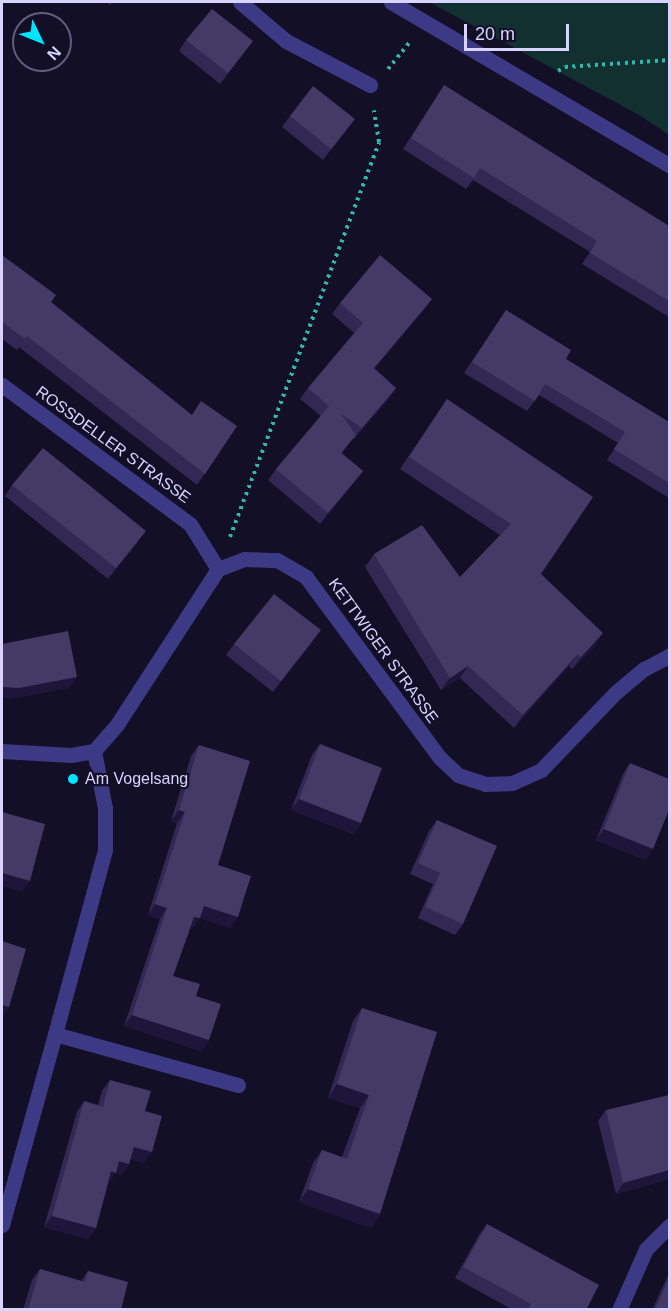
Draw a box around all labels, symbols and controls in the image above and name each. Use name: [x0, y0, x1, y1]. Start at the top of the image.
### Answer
north arrow: [12, 12, 72, 72]
scale bar: [467, 12, 572, 50]
text: 20 m: [475, 24, 515, 44]
text: N: [44, 43, 64, 63]
street label: ROSSDELLER STRASSE: [32, 382, 194, 508]
street label: KETTWIGER STRASSE: [324, 575, 442, 727]
place label: Am Vogelsang: [85, 769, 188, 789]
marker: Am Vogelsang: [66, 772, 80, 786]

